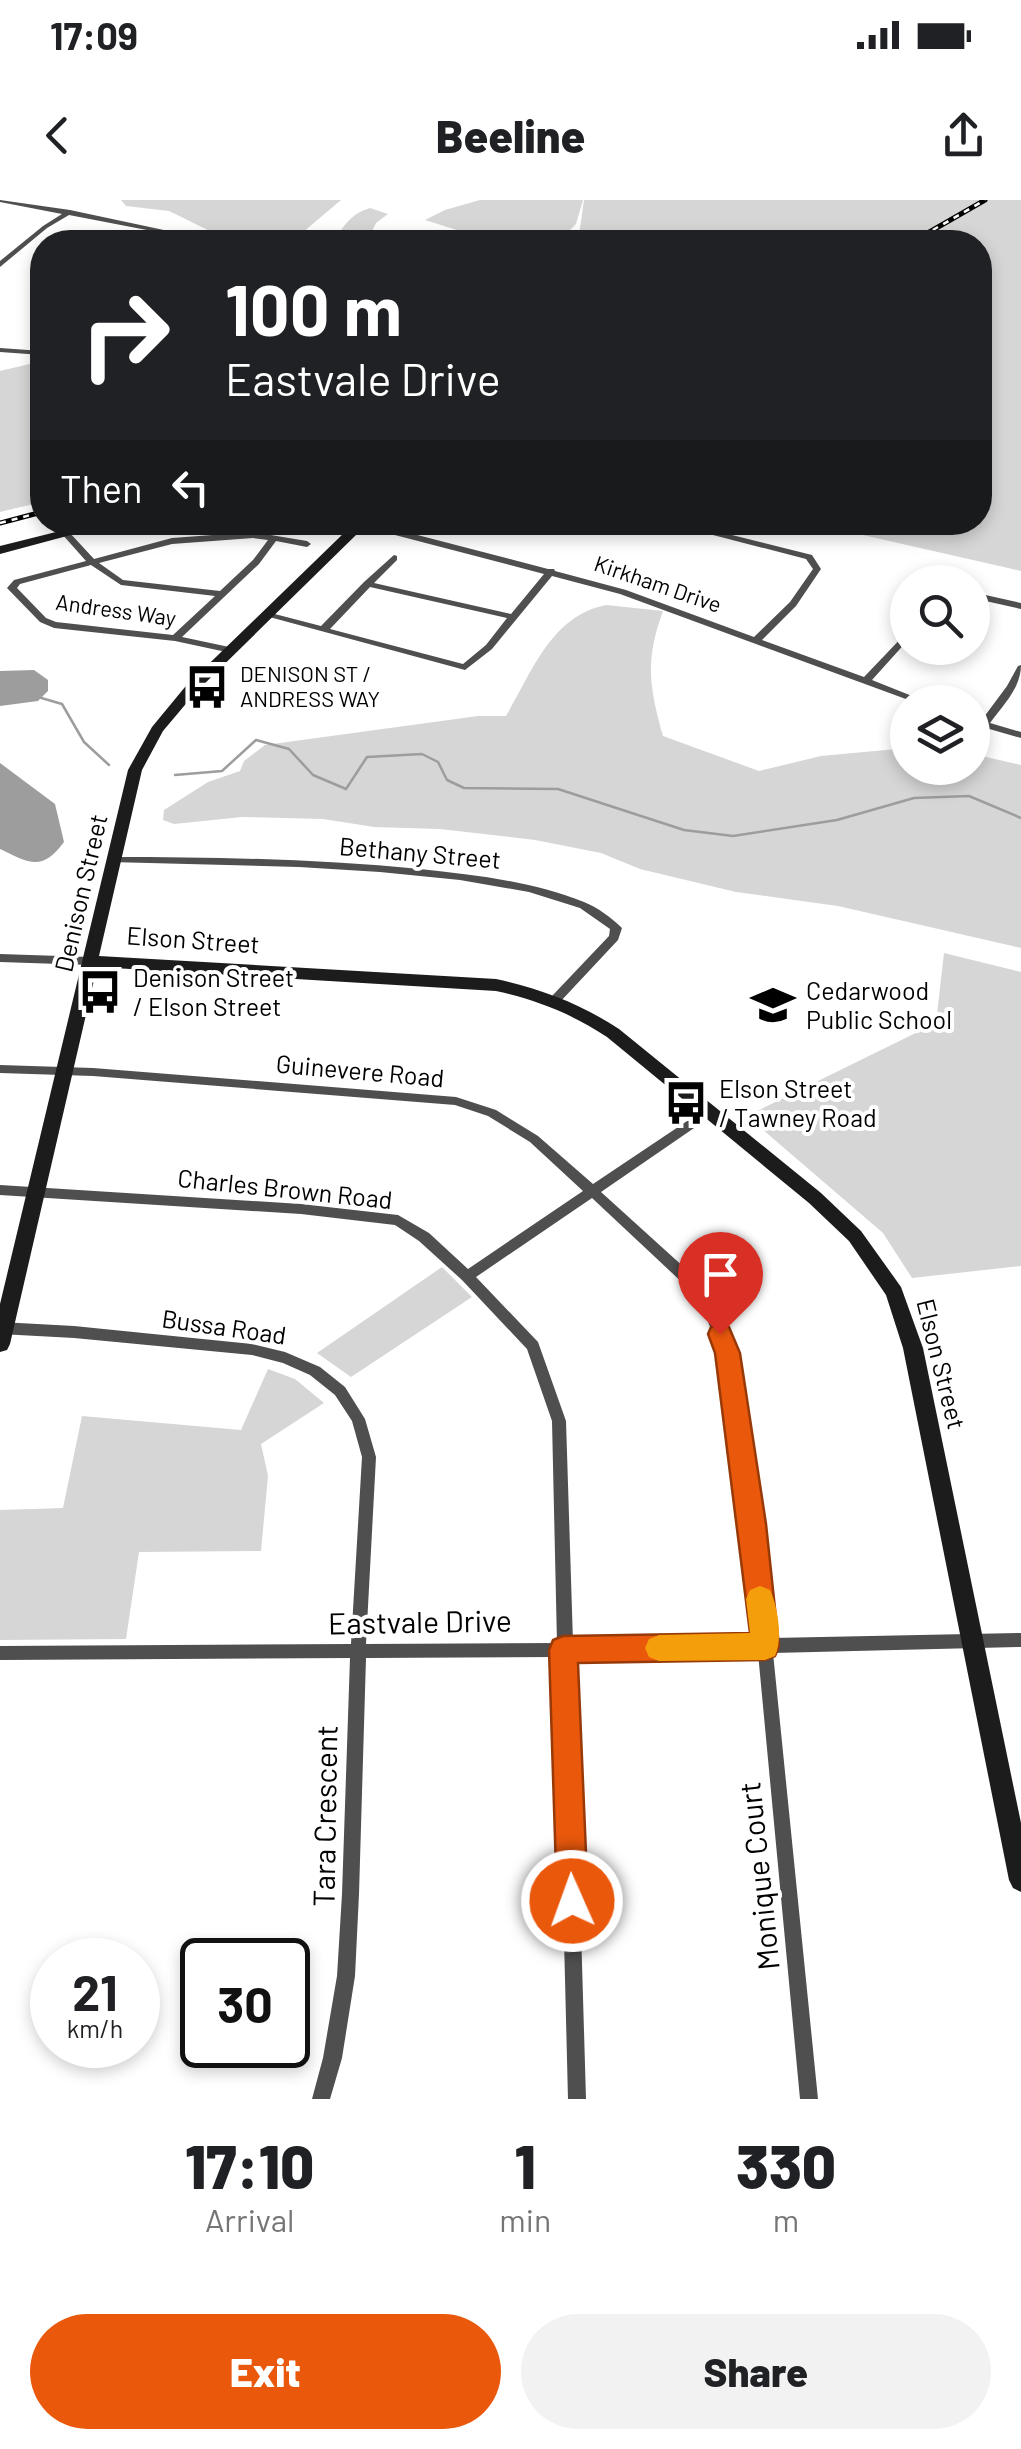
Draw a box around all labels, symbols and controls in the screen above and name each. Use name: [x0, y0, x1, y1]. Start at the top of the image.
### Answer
text: 17:09: [50, 12, 138, 58]
icon: back: [30, 108, 85, 163]
text: Beeline: [436, 108, 585, 162]
icon: share: [936, 108, 991, 163]
text: 100 m: [225, 266, 402, 350]
icon: right: [60, 270, 190, 400]
text: Eastvale Drive: [225, 351, 501, 405]
icon: left: [163, 460, 218, 515]
text: Then: [60, 465, 143, 511]
street label: Kirkham Drive: [591, 549, 725, 617]
map controls: [890, 565, 990, 785]
button: search: [890, 565, 990, 665]
street label: Andress Way: [54, 588, 178, 630]
place label: DENISON ST / ANDRESS WAY: [240, 660, 380, 711]
bus stop icon: DENISON ST / ANDRESS WAY: [183, 663, 231, 711]
button: layers: [890, 685, 990, 785]
street label: Denison Street: [47, 811, 113, 975]
street label: Bethany Street: [338, 830, 502, 874]
street label: Elson Street: [126, 919, 261, 959]
place label: Denison Street / Elson Street: [133, 962, 294, 1021]
bus stop icon: Denison Street / Elson Street: [76, 968, 124, 1016]
place label: Cedarwood Public School: [806, 975, 952, 1034]
school or university icon: Cedarwood Public School: [749, 981, 797, 1029]
street label: Guinevere Road: [275, 1048, 445, 1092]
place label: Elson Street / Tawney Road: [719, 1073, 877, 1132]
bus stop icon: Elson Street / Tawney Road: [662, 1079, 710, 1127]
street label: Charles Brown Road: [176, 1162, 394, 1214]
pin: [678, 1232, 763, 1335]
icon: arrive: [693, 1247, 748, 1302]
street label: Elson Street: [911, 1295, 973, 1432]
street label: Bussa Road: [160, 1302, 288, 1350]
street label: Eastvale Drive: [328, 1601, 512, 1641]
street label: Tara Crescent: [304, 1725, 344, 1907]
street label: Monique Court: [730, 1780, 786, 1972]
position arrow: [520, 1849, 624, 1953]
speed limit sign: 30: [180, 1938, 310, 2068]
text: 21: [72, 1961, 118, 2021]
text: km/h: [67, 2013, 123, 2043]
text: 17:10: [185, 2129, 314, 2201]
text: 1: [515, 2129, 536, 2201]
text: 330: [736, 2129, 836, 2201]
text: Arrival: [205, 2200, 294, 2238]
text: min: [499, 2200, 551, 2238]
text: m: [773, 2200, 799, 2238]
button: Exit: [30, 2314, 501, 2429]
button: Share: [521, 2314, 991, 2429]

